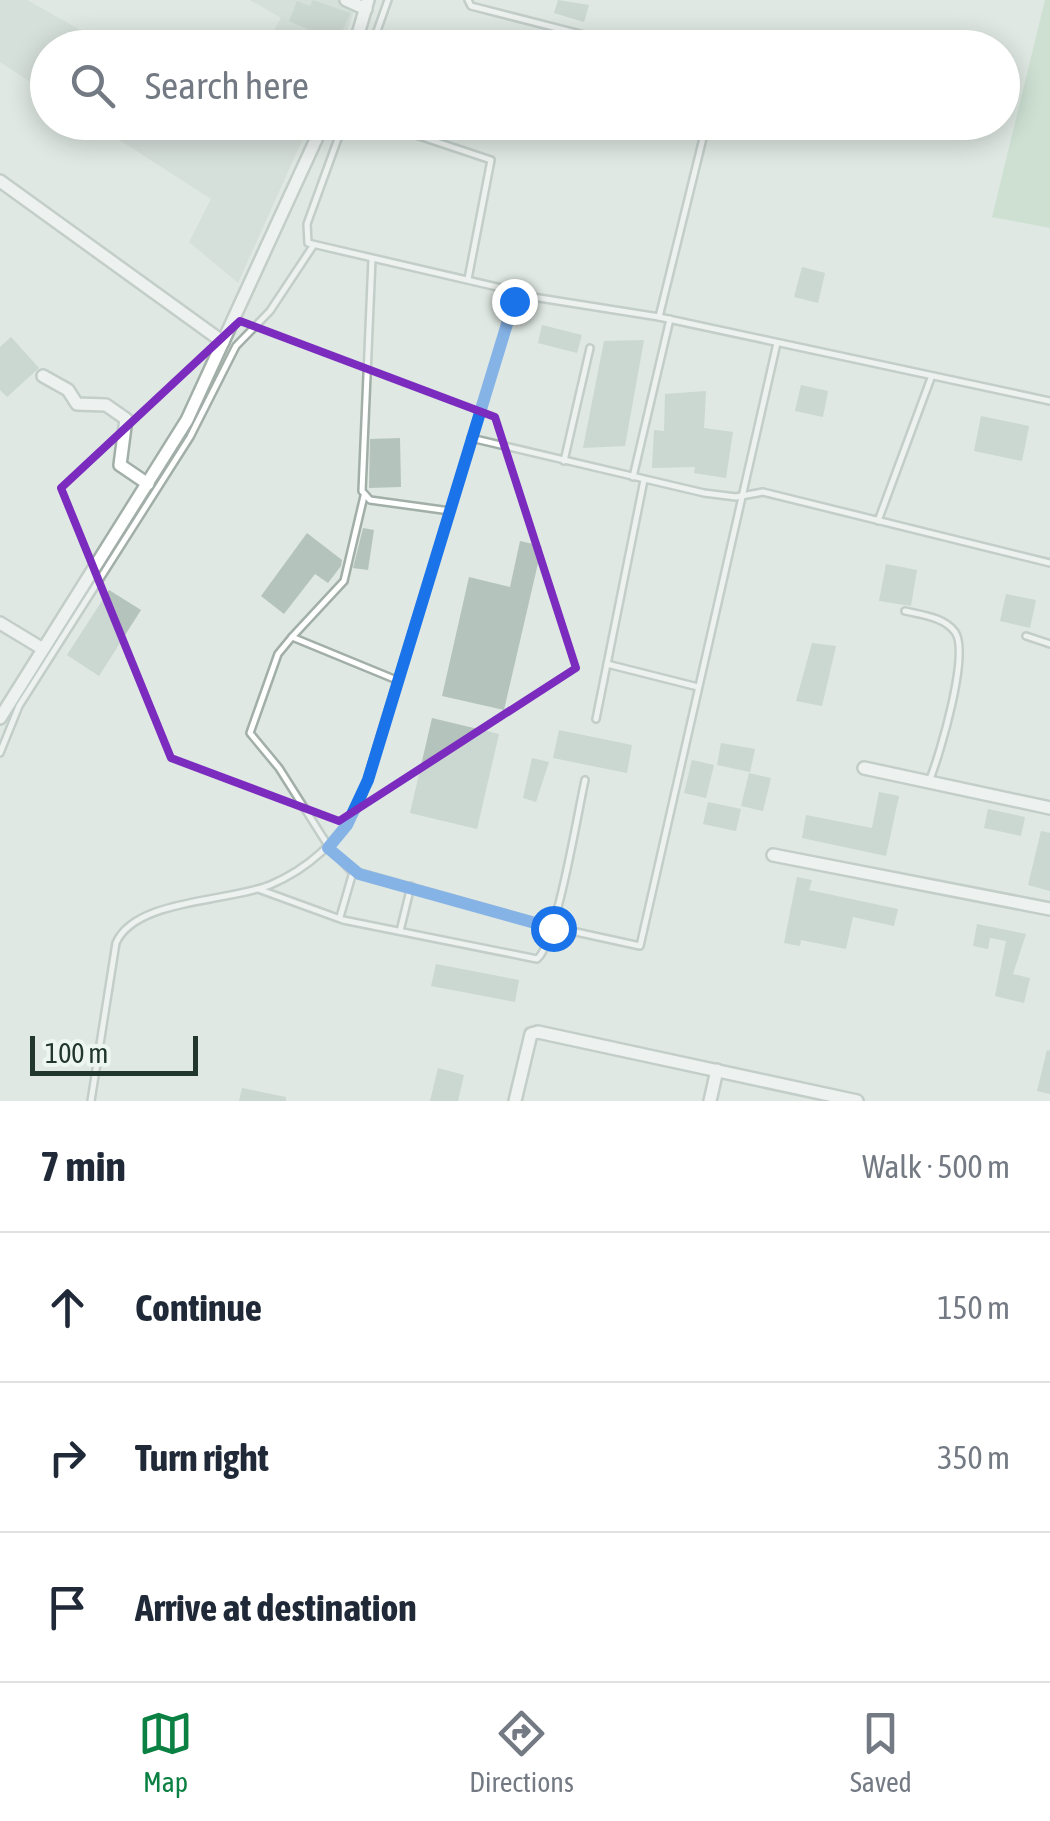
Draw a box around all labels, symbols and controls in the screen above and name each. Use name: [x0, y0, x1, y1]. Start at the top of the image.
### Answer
search box: [30, 30, 1020, 140]
icon: search: [65, 58, 120, 113]
text: Search here: [145, 64, 309, 107]
route end: [492, 279, 538, 325]
route start: [531, 906, 577, 952]
scale bar: [30, 1031, 198, 1076]
text: 100 m: [45, 1037, 108, 1069]
text: 7 min: [40, 1142, 126, 1190]
text: Walk · 500 m: [862, 1148, 1010, 1185]
icon: ahead: [40, 1280, 95, 1335]
text: Continue: [135, 1286, 262, 1329]
text: 150 m: [937, 1289, 1010, 1326]
icon: right: [40, 1430, 95, 1485]
text: Turn right: [135, 1436, 269, 1479]
text: 350 m: [937, 1439, 1010, 1476]
icon: arrive: [40, 1580, 95, 1635]
text: Arrive at destination: [135, 1586, 417, 1629]
tab: Map: [138, 1706, 193, 1798]
tab: Directions: [469, 1706, 574, 1798]
tab: Saved: [850, 1706, 912, 1798]

